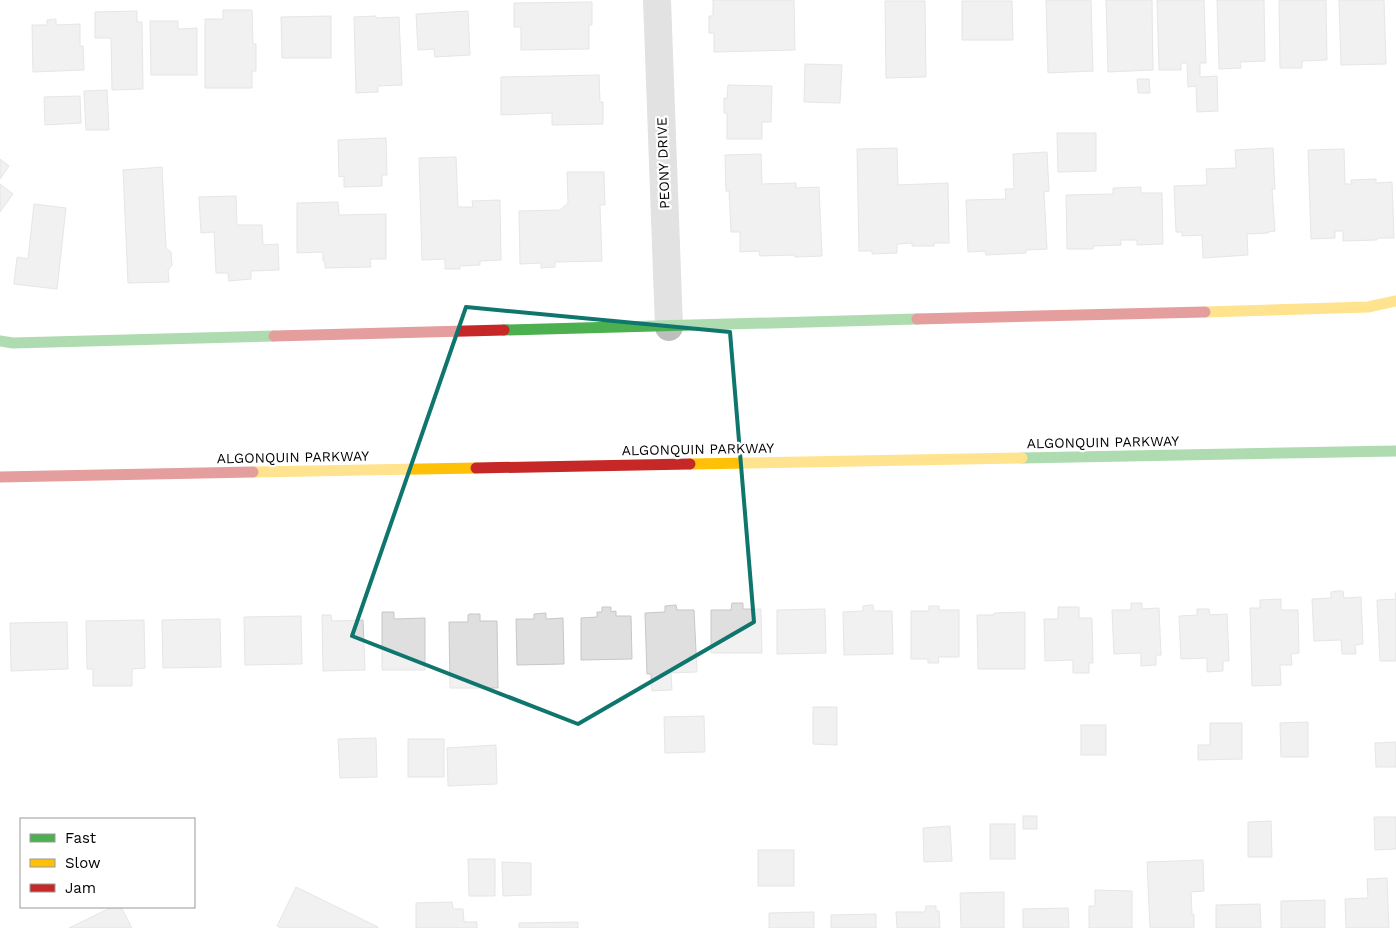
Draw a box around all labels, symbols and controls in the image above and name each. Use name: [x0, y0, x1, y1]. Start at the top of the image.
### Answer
street label: PEONY DRIVE: [653, 117, 673, 209]
street label: ALGONQUIN PARKWAY: [1027, 433, 1179, 451]
street label: ALGONQUIN PARKWAY: [622, 440, 774, 458]
street label: ALGONQUIN PARKWAY: [217, 448, 369, 466]
legend: [20, 818, 195, 908]
text: Fast: [65, 829, 97, 847]
text: Slow: [65, 854, 101, 872]
text: Jam: [65, 879, 96, 897]

